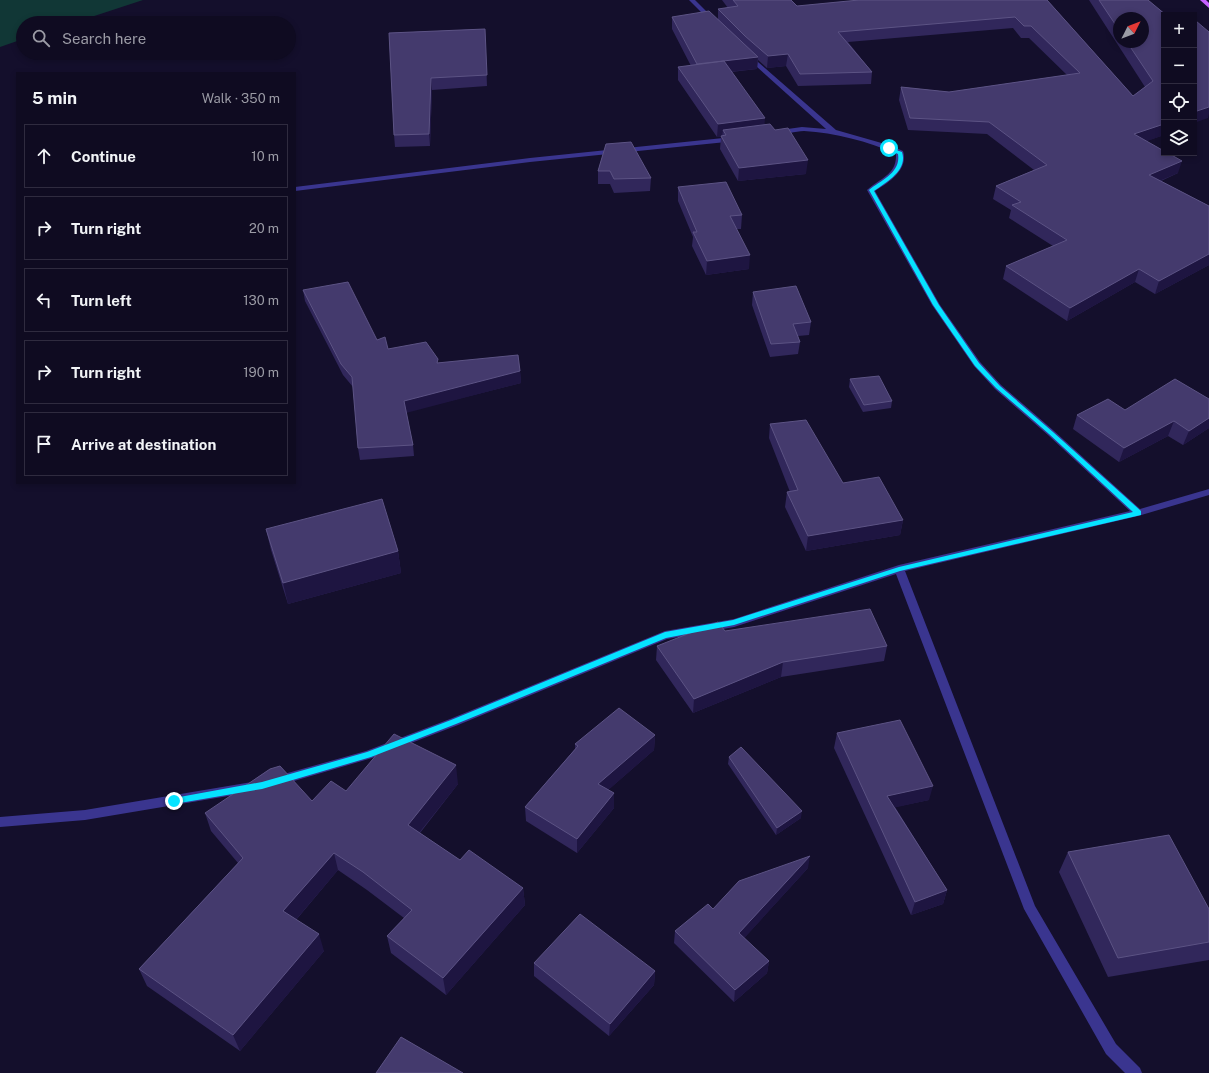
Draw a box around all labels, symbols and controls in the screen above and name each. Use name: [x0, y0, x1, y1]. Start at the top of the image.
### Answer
north arrow: [1113, 12, 1149, 48]
map controls: [1161, 12, 1197, 156]
button: +: [1161, 12, 1197, 48]
search box: [16, 16, 296, 60]
icon: search: [30, 27, 52, 49]
text: Search here: [62, 30, 146, 47]
button: −: [1161, 48, 1197, 84]
button: locate: [1161, 84, 1197, 120]
text: 5 min: [32, 88, 77, 108]
text: Walk · 350 m: [202, 91, 280, 106]
button: layers: [1161, 120, 1197, 156]
route start: [880, 139, 898, 157]
icon: ahead: [33, 145, 55, 167]
text: Continue: [71, 148, 136, 165]
text: 10 m: [251, 149, 279, 164]
icon: right: [33, 217, 55, 239]
text: Turn right: [71, 220, 141, 237]
text: 20 m: [249, 221, 279, 236]
icon: left: [33, 289, 55, 311]
text: Turn left: [71, 292, 132, 309]
text: 130 m: [243, 293, 279, 308]
icon: right: [33, 361, 55, 383]
text: Turn right: [71, 364, 141, 381]
text: 190 m: [243, 365, 279, 380]
icon: arrive: [33, 433, 55, 455]
text: Arrive at destination: [71, 436, 216, 453]
route end: [165, 792, 183, 810]

